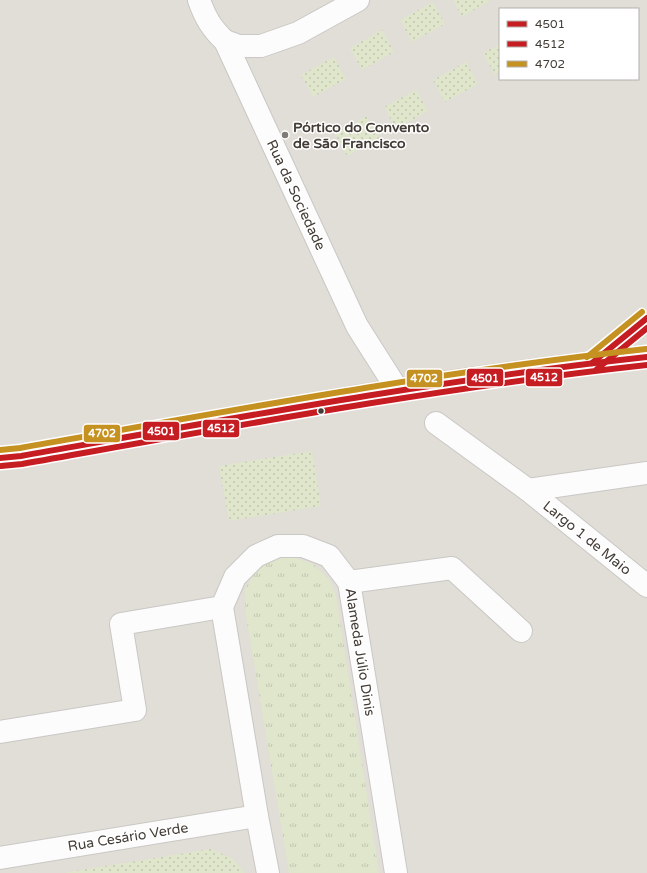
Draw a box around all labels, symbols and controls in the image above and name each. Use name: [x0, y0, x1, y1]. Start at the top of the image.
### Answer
legend: [499, 8, 639, 80]
text: 4501: [535, 17, 565, 31]
text: 4512: [535, 37, 565, 51]
text: 4702: [535, 57, 565, 71]
place label: Pórtico do Convento de São Francisco: [293, 119, 430, 152]
marker: Pórtico do Convento de São Francisco: [280, 130, 290, 140]
street label: Rua da Sociedade: [263, 137, 329, 253]
line badge: 4501: [466, 368, 504, 387]
line badge: 4512: [525, 368, 563, 387]
line badge: 4702: [406, 369, 443, 388]
text: 4512: [530, 371, 558, 384]
text: 4702: [410, 372, 438, 385]
text: 4501: [471, 372, 499, 385]
unlabelled marker: [316, 406, 326, 416]
line badge: 4512: [202, 419, 240, 438]
line badge: 4501: [142, 421, 180, 441]
text: 4512: [207, 422, 235, 435]
line badge: 4702: [83, 424, 121, 443]
text: 4501: [147, 425, 175, 438]
text: 4702: [88, 427, 116, 440]
street label: Largo 1 de Maio: [540, 497, 634, 579]
street label: Alameda Júlio Dinis: [341, 587, 379, 718]
street label: Rua Cesário Verde: [67, 819, 190, 855]

